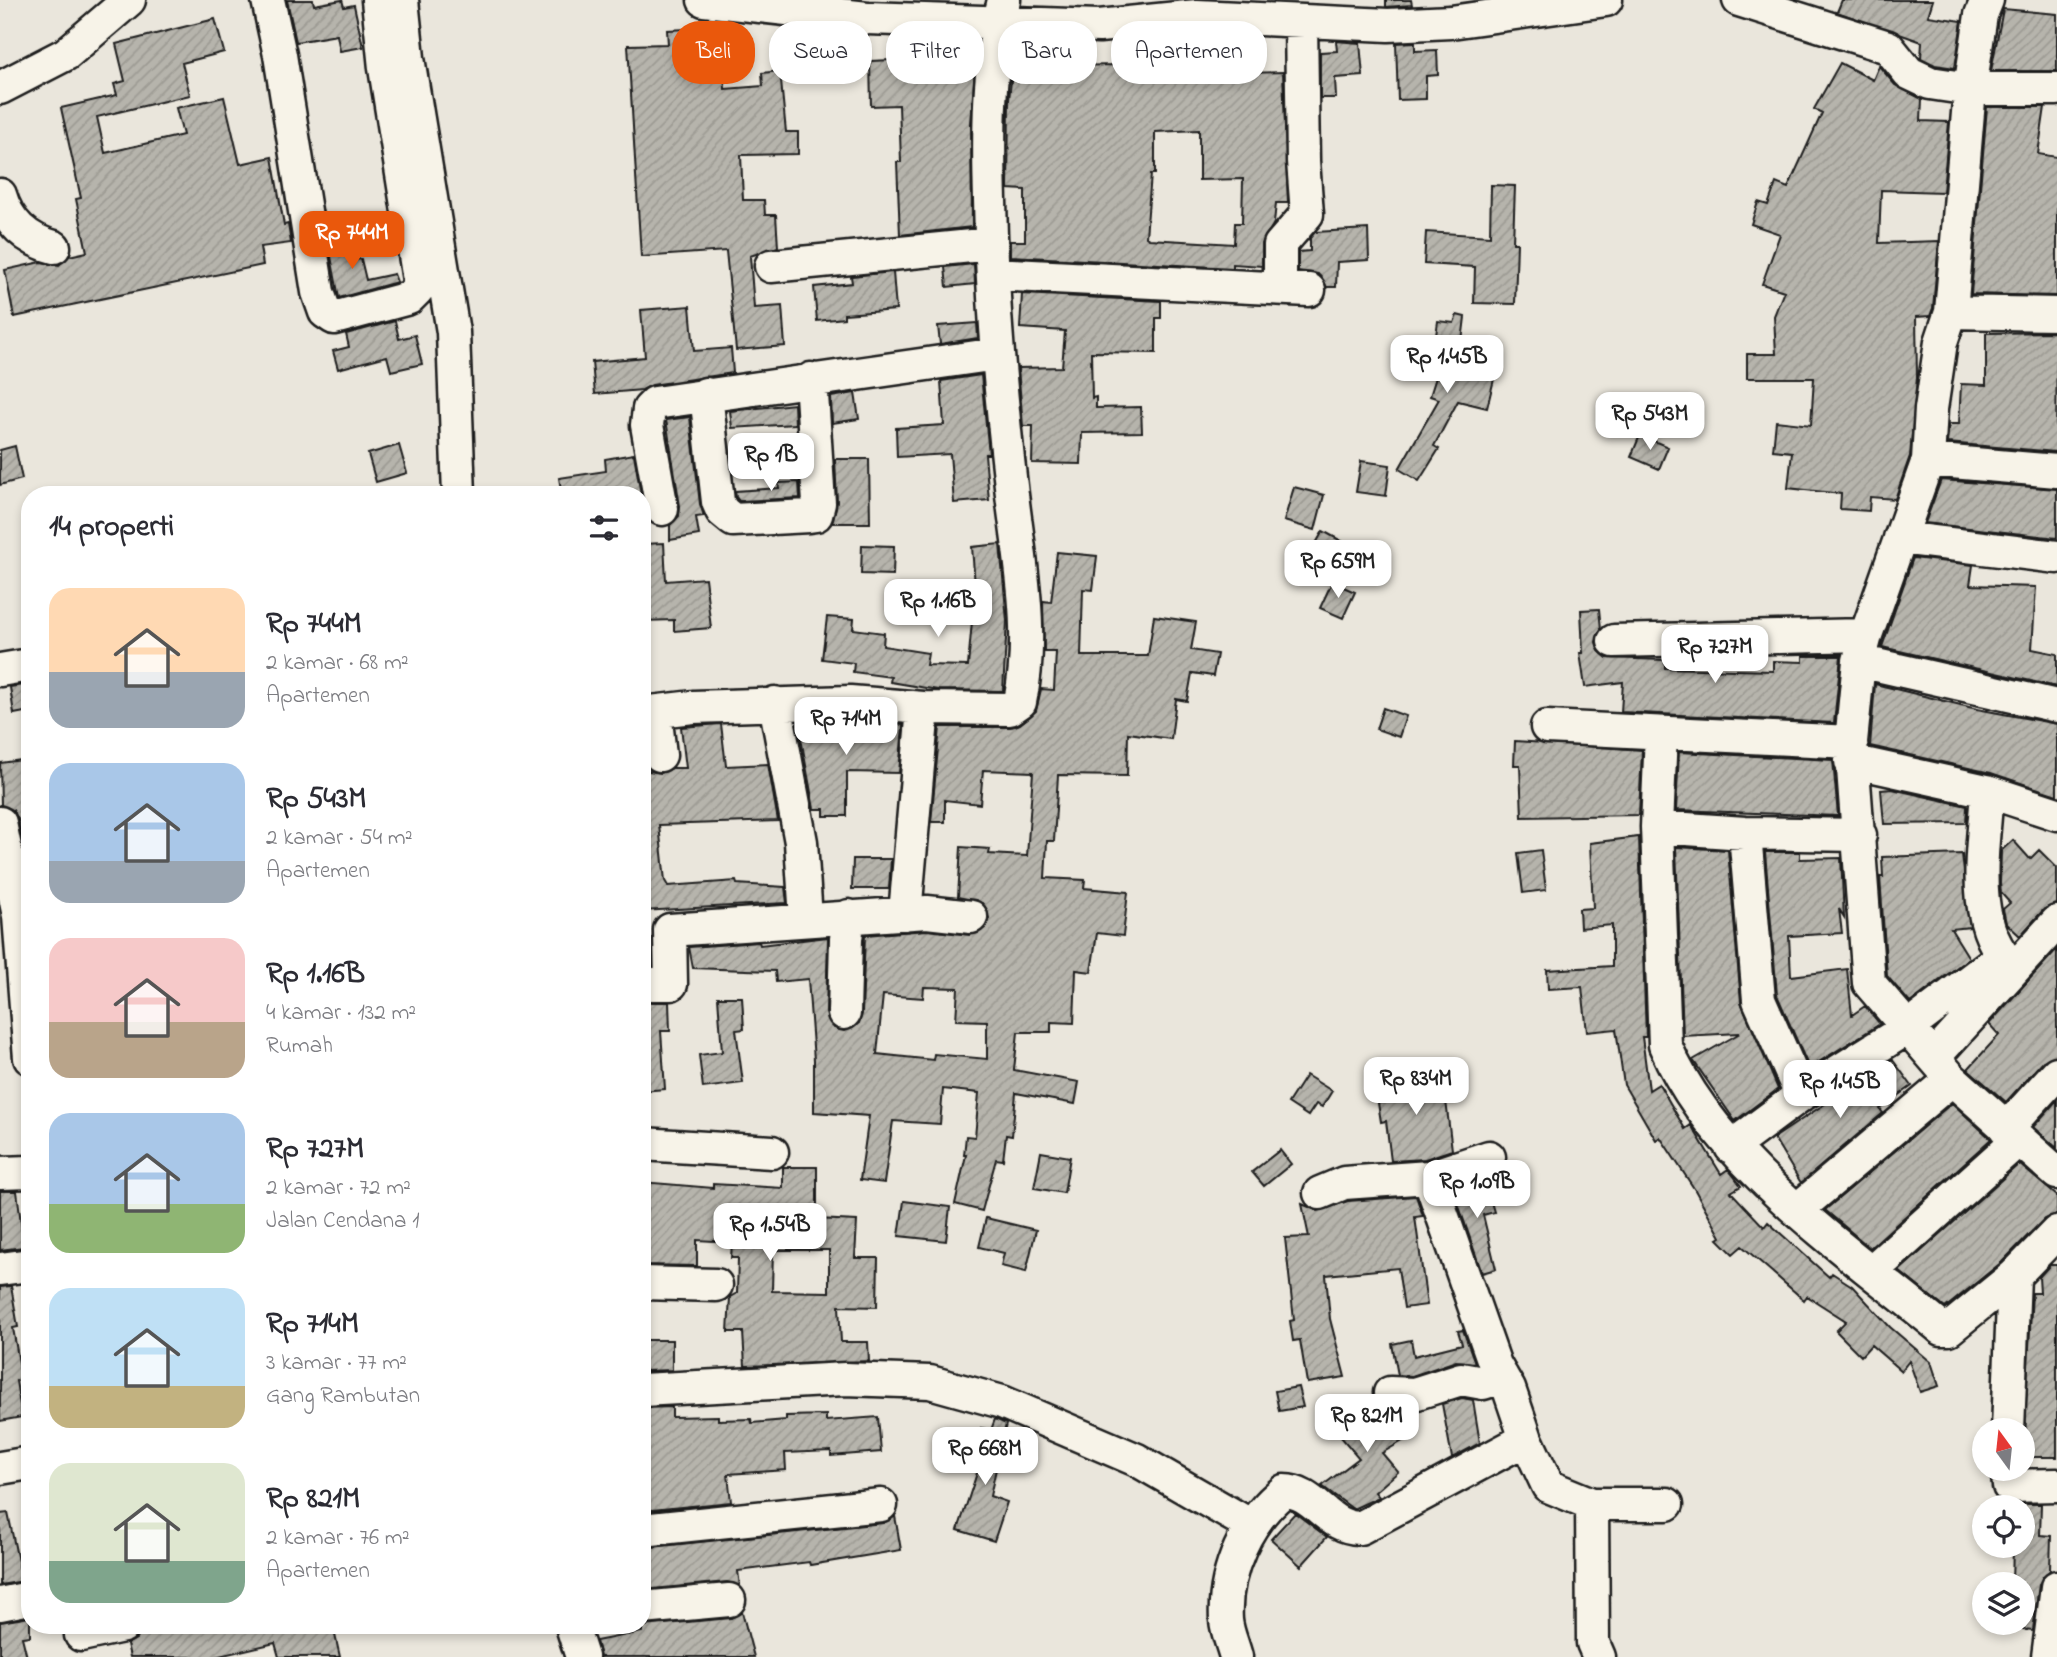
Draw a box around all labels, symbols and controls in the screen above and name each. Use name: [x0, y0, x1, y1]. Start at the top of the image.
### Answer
chip: Beli: [672, 21, 755, 84]
chip: Sewa: [769, 21, 872, 84]
chip: Filter: [886, 21, 984, 84]
chip: Baru: [998, 21, 1097, 84]
chip: Apartemen: [1111, 21, 1267, 84]
pin: Rp 744M: [287, 212, 417, 271]
text: Rp 744M: [315, 217, 389, 250]
pin: Rp 1.45B: [1375, 336, 1519, 395]
text: Rp 1.45B: [1406, 341, 1488, 374]
pin: Rp 543M: [1585, 392, 1715, 452]
text: Rp 543M: [1611, 398, 1689, 431]
pin: Rp 1B: [722, 434, 820, 493]
text: Rp 1B: [744, 439, 798, 472]
text: 14 properti: [49, 506, 174, 550]
icon: filters: [585, 509, 623, 547]
pin: Rp 659M: [1273, 540, 1403, 600]
text: Rp 659M: [1300, 546, 1376, 579]
pin: Rp 1.16B: [866, 580, 1010, 639]
text: Rp 1.16B: [900, 585, 976, 618]
text: Rp 744M: [266, 603, 362, 647]
icon: home: [105, 616, 189, 700]
pin: Rp 727M: [1650, 626, 1780, 685]
text: Rp 727M: [1677, 631, 1753, 664]
text: 2 kamar · 68 m²: [266, 647, 409, 680]
text: Apartemen: [266, 680, 370, 713]
pin: Rp 714M: [781, 698, 911, 757]
text: Rp 714M: [810, 703, 882, 736]
text: Rp 543M: [266, 778, 367, 822]
icon: home: [105, 791, 189, 875]
text: 2 kamar · 54 m²: [266, 822, 413, 855]
text: Apartemen: [266, 855, 370, 888]
text: Rp 1.16B: [266, 953, 365, 997]
icon: home: [105, 966, 189, 1050]
text: 4 kamar · 132 m²: [266, 997, 416, 1030]
text: Rumah: [266, 1030, 333, 1063]
pin: Rp 834M: [1351, 1058, 1481, 1117]
pin: Rp 1.45B: [1768, 1060, 1912, 1120]
text: Rp 834M: [1380, 1063, 1452, 1096]
text: Rp 1.45B: [1799, 1066, 1881, 1099]
text: Rp 727M: [266, 1128, 364, 1172]
icon: home: [105, 1141, 189, 1225]
pin: Rp 1.09B: [1405, 1160, 1549, 1220]
text: Rp 1.09B: [1439, 1166, 1515, 1199]
text: 2 kamar · 72 m²: [266, 1172, 411, 1205]
pin: Rp 1.54B: [698, 1204, 842, 1263]
text: Jalan Cendana 1: [266, 1205, 419, 1238]
text: Rp 1.54B: [729, 1209, 811, 1242]
text: Rp 714M: [266, 1303, 359, 1347]
icon: home: [105, 1316, 189, 1400]
text: 3 kamar · 77 m²: [266, 1347, 407, 1380]
text: Gang Rambutan: [266, 1380, 420, 1413]
pin: Rp 821M: [1302, 1394, 1432, 1454]
text: Rp 821M: [1331, 1400, 1403, 1433]
north arrow: [1972, 1418, 2035, 1480]
map controls: [1972, 1418, 2035, 1635]
pin: Rp 668M: [920, 1428, 1050, 1487]
text: Rp 668M: [948, 1433, 1022, 1466]
text: Rp 821M: [266, 1478, 360, 1522]
icon: home: [105, 1491, 189, 1575]
button: locate: [1972, 1495, 2035, 1558]
text: 2 kamar · 76 m²: [266, 1522, 410, 1555]
text: Apartemen: [266, 1555, 370, 1588]
button: layers: [1972, 1572, 2035, 1635]

